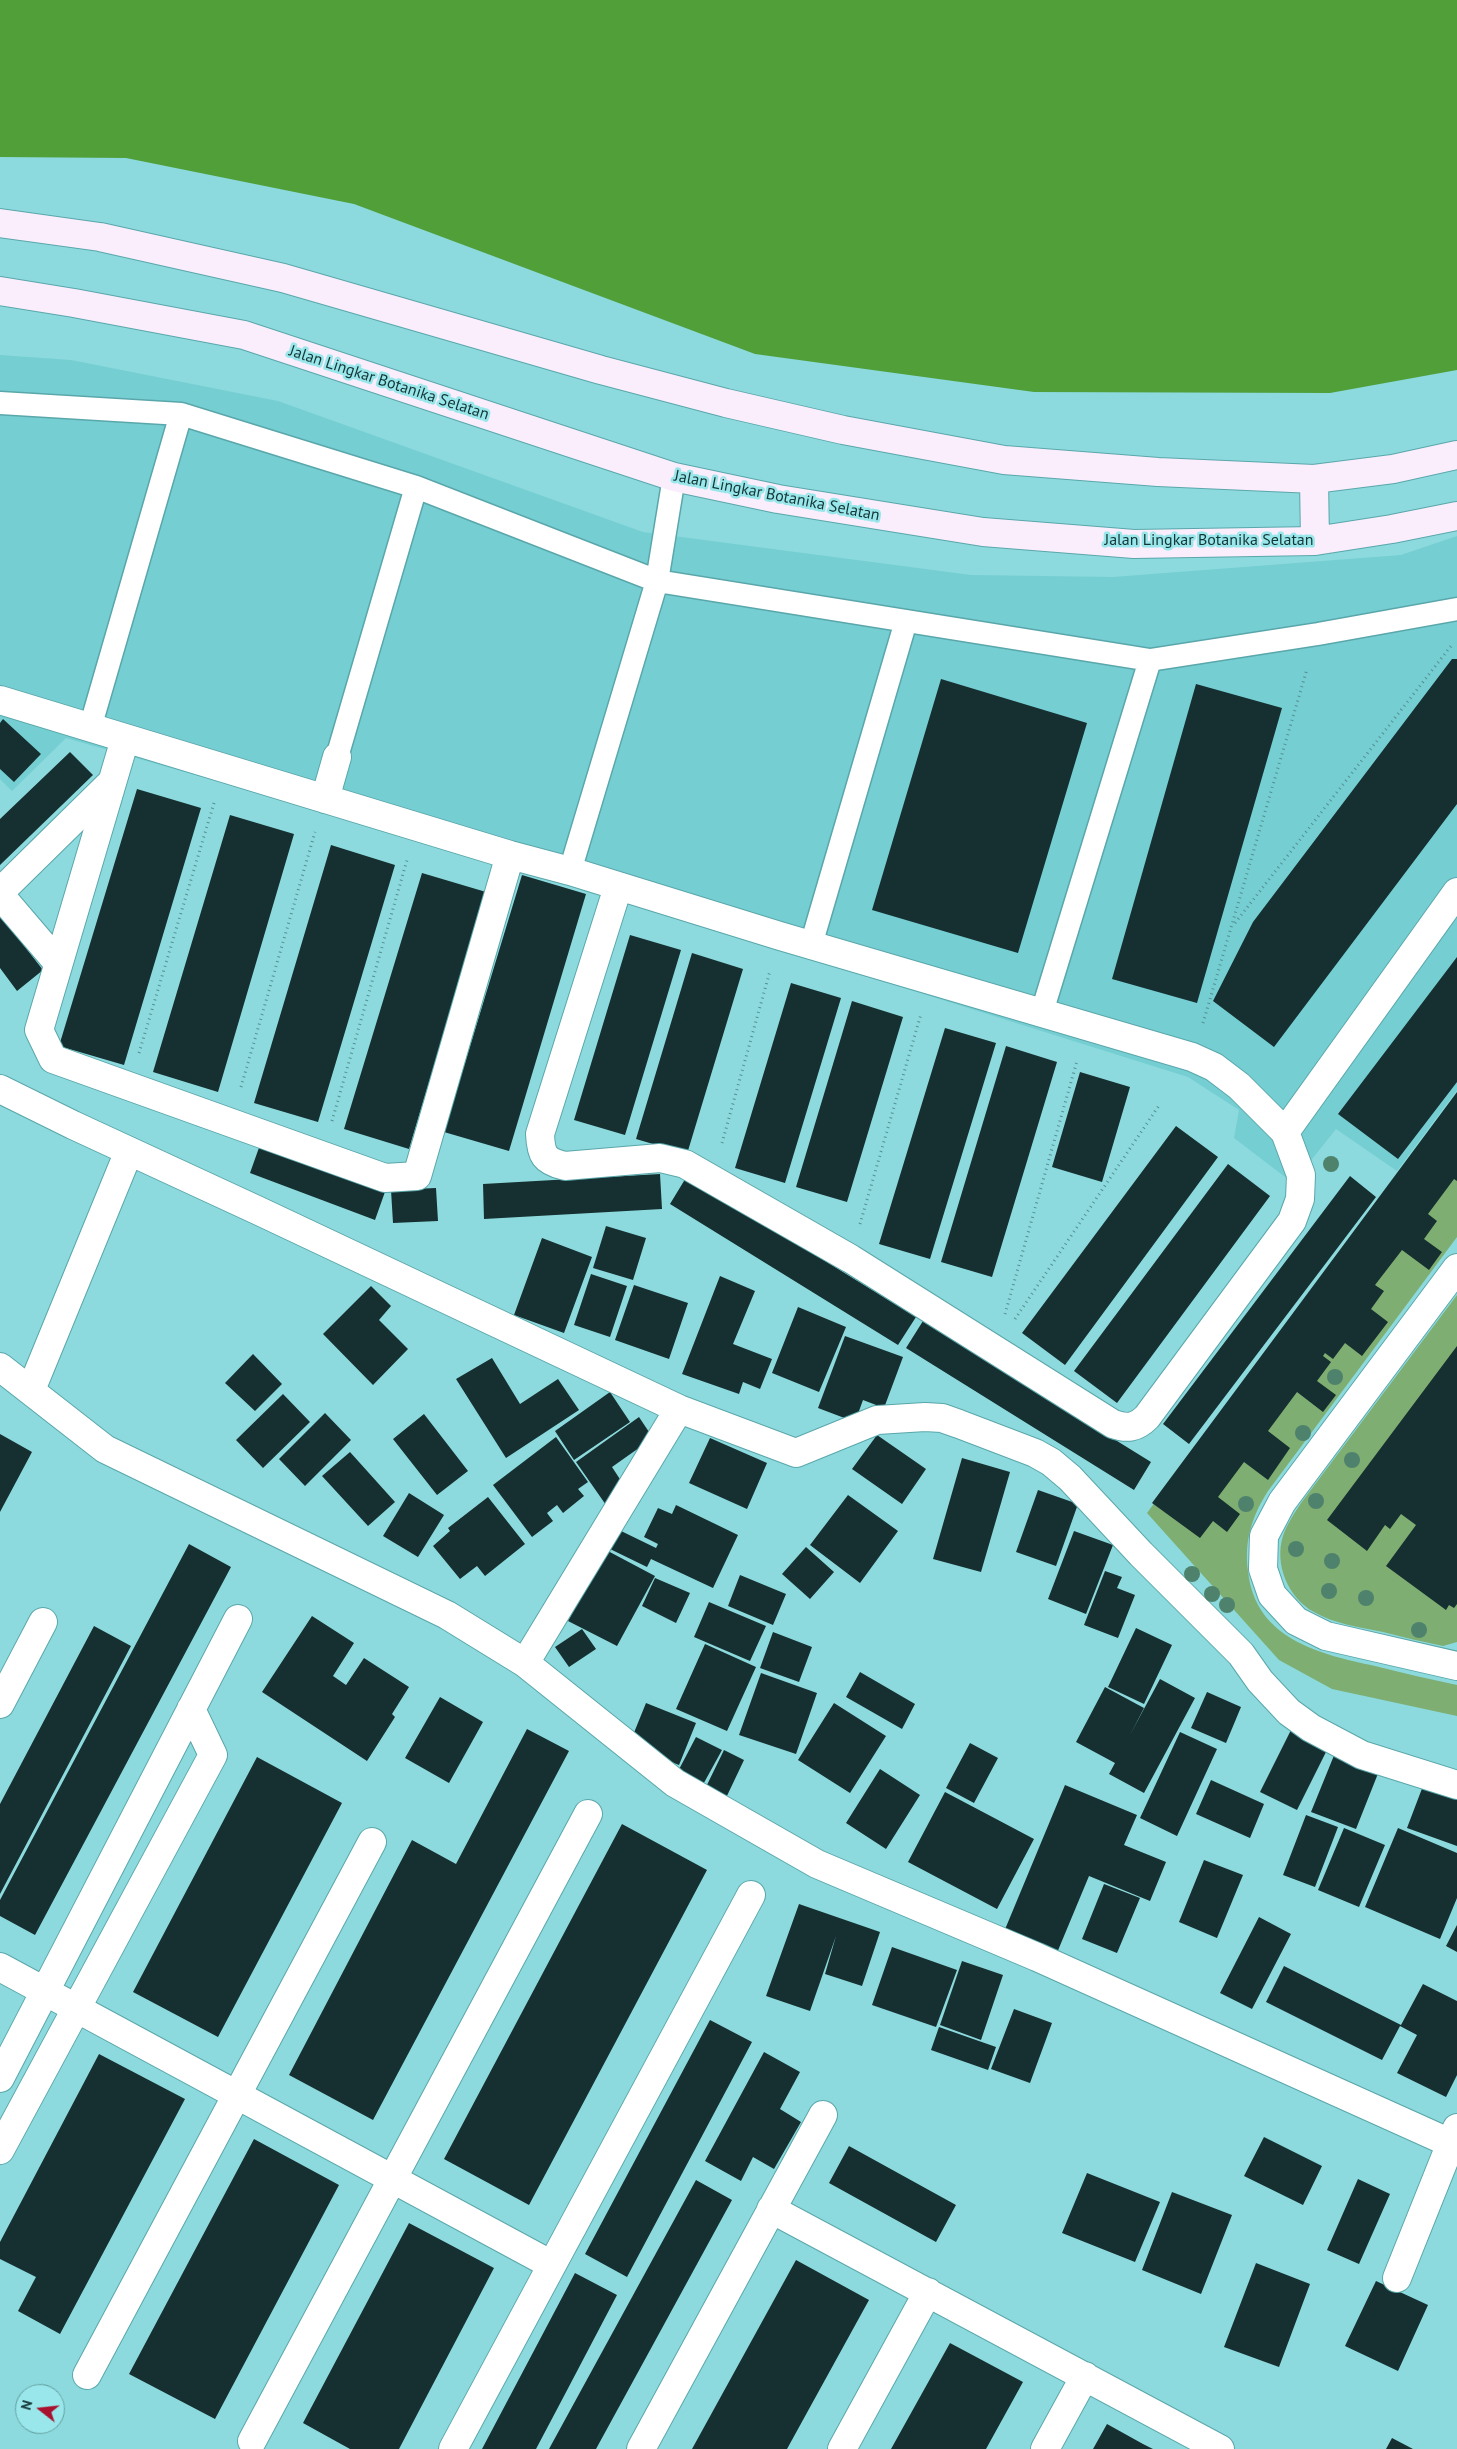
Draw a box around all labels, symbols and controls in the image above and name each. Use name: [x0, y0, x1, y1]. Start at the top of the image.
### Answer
street label: Jalan Lingkar Botanika Selatan: [287, 342, 491, 424]
street label: Jalan Lingkar Botanika Selatan: [673, 467, 881, 525]
street label: Jalan Lingkar Botanika Selatan: [1105, 530, 1313, 550]
north arrow: [15, 2384, 65, 2434]
text: N: [17, 2398, 36, 2412]

